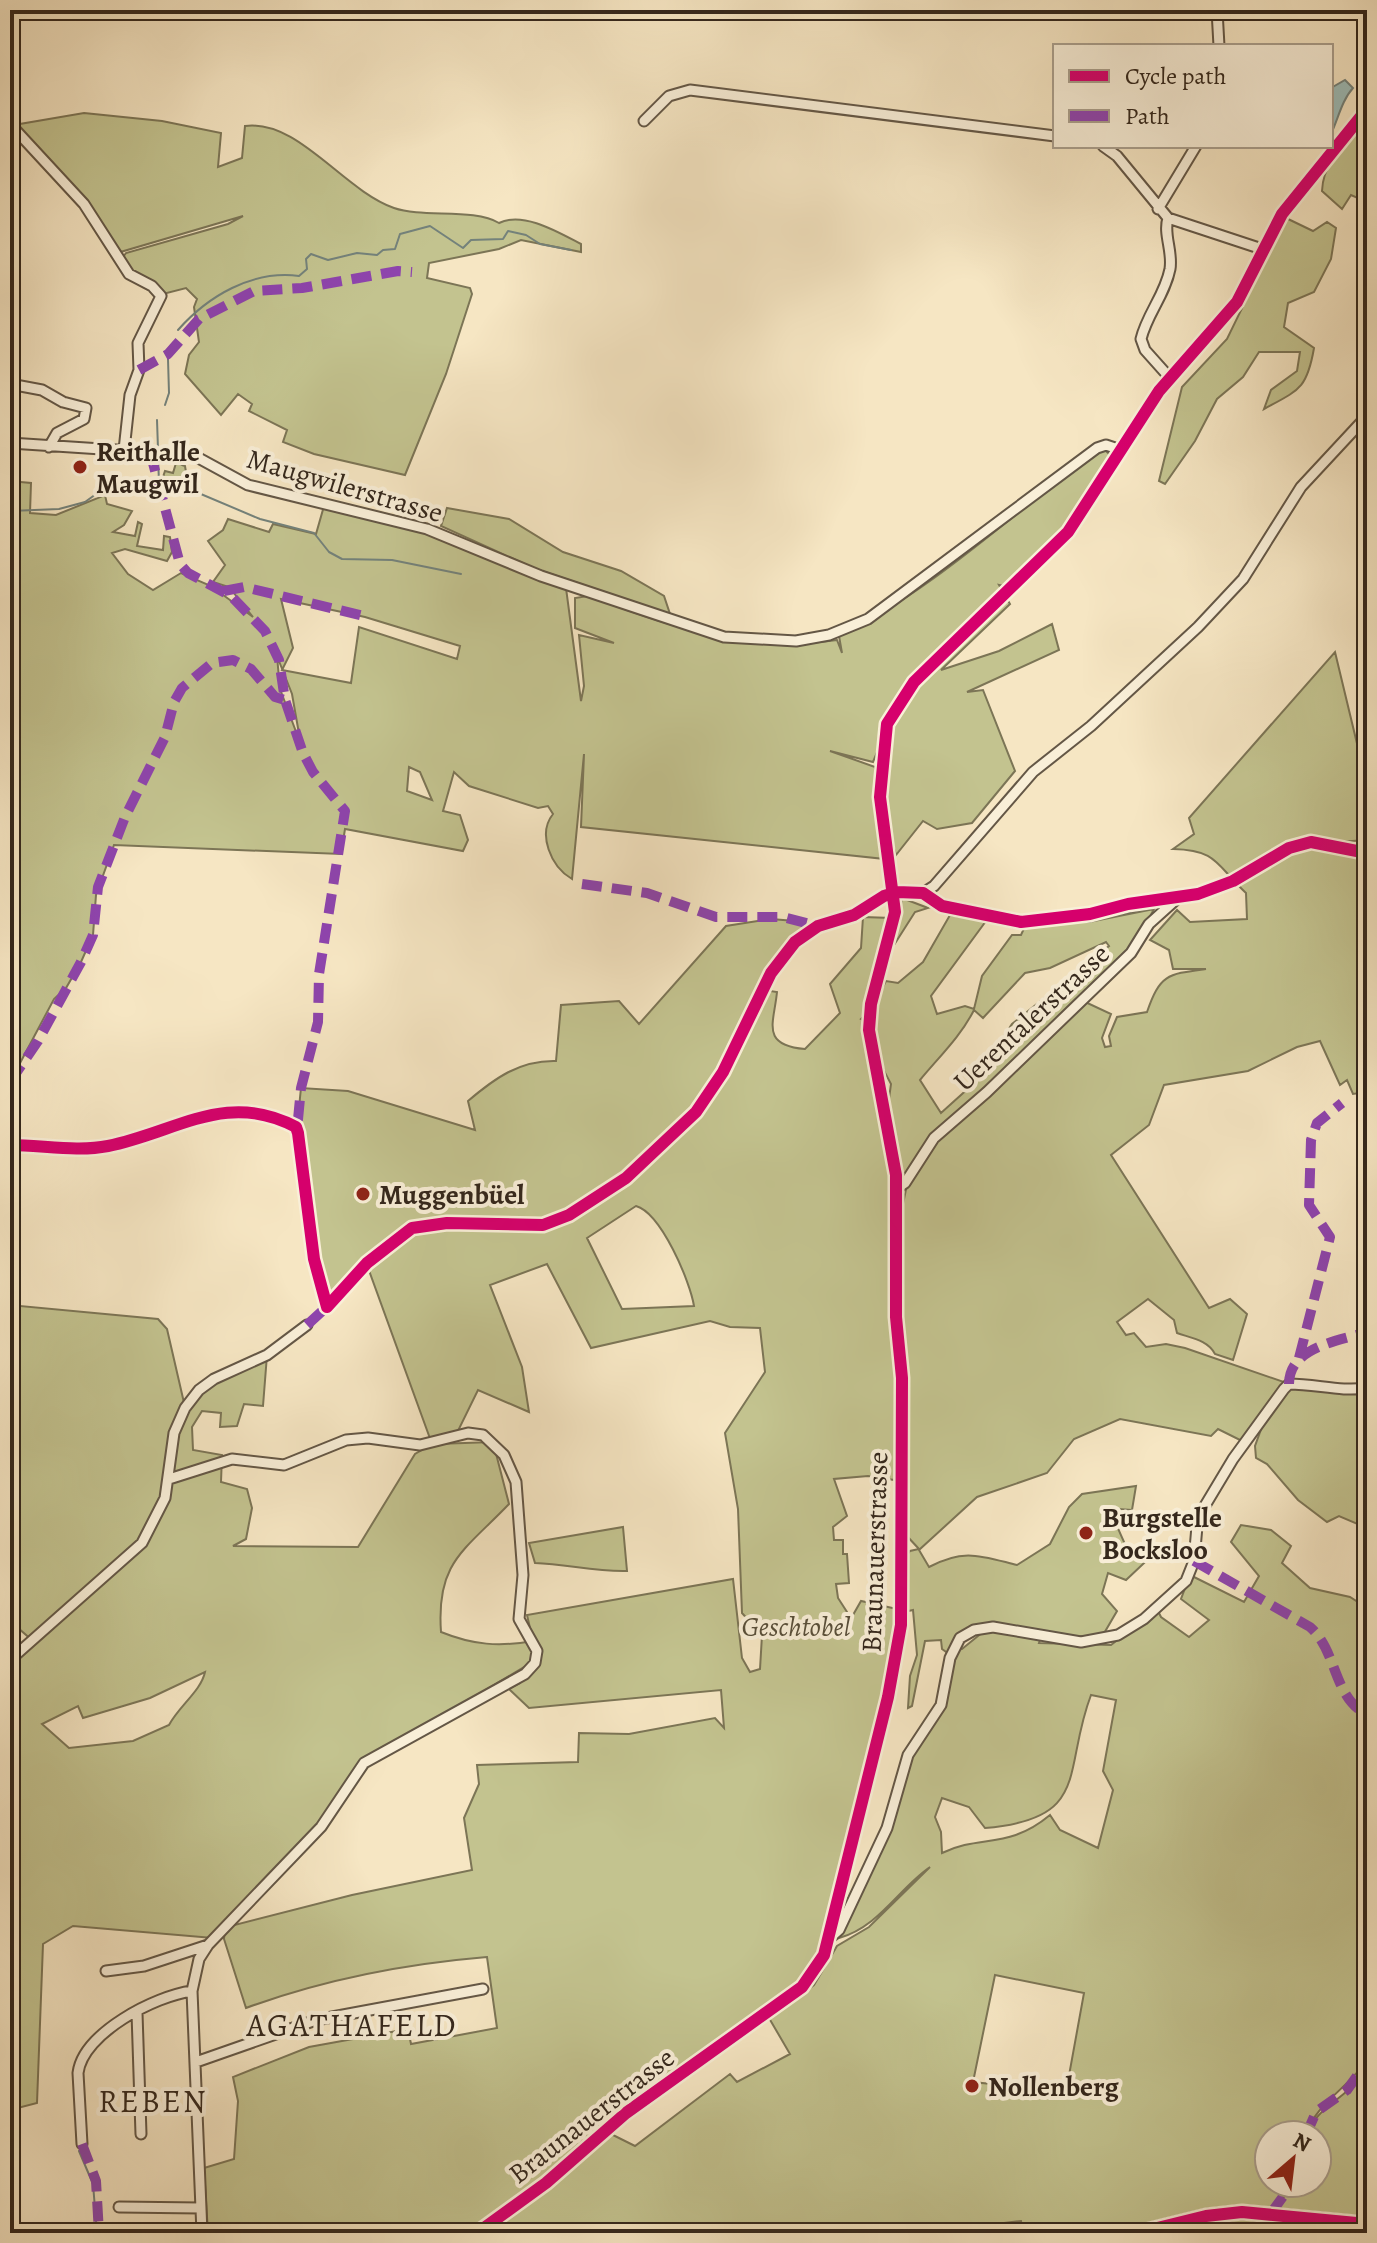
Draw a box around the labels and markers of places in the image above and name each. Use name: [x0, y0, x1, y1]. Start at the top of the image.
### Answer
place label: Reithalle Maugwil: [96, 433, 200, 503]
marker: Reithalle Maugwil: [71, 458, 89, 476]
place label: Muggenbüel: [379, 1176, 525, 1214]
marker: Muggenbüel: [354, 1185, 372, 1203]
place label: Burgstelle Bocksloo: [1102, 1499, 1222, 1569]
marker: Burgstelle Bocksloo: [1077, 1524, 1095, 1542]
place label: Nollenberg: [988, 2068, 1119, 2106]
marker: Nollenberg: [963, 2077, 981, 2095]

